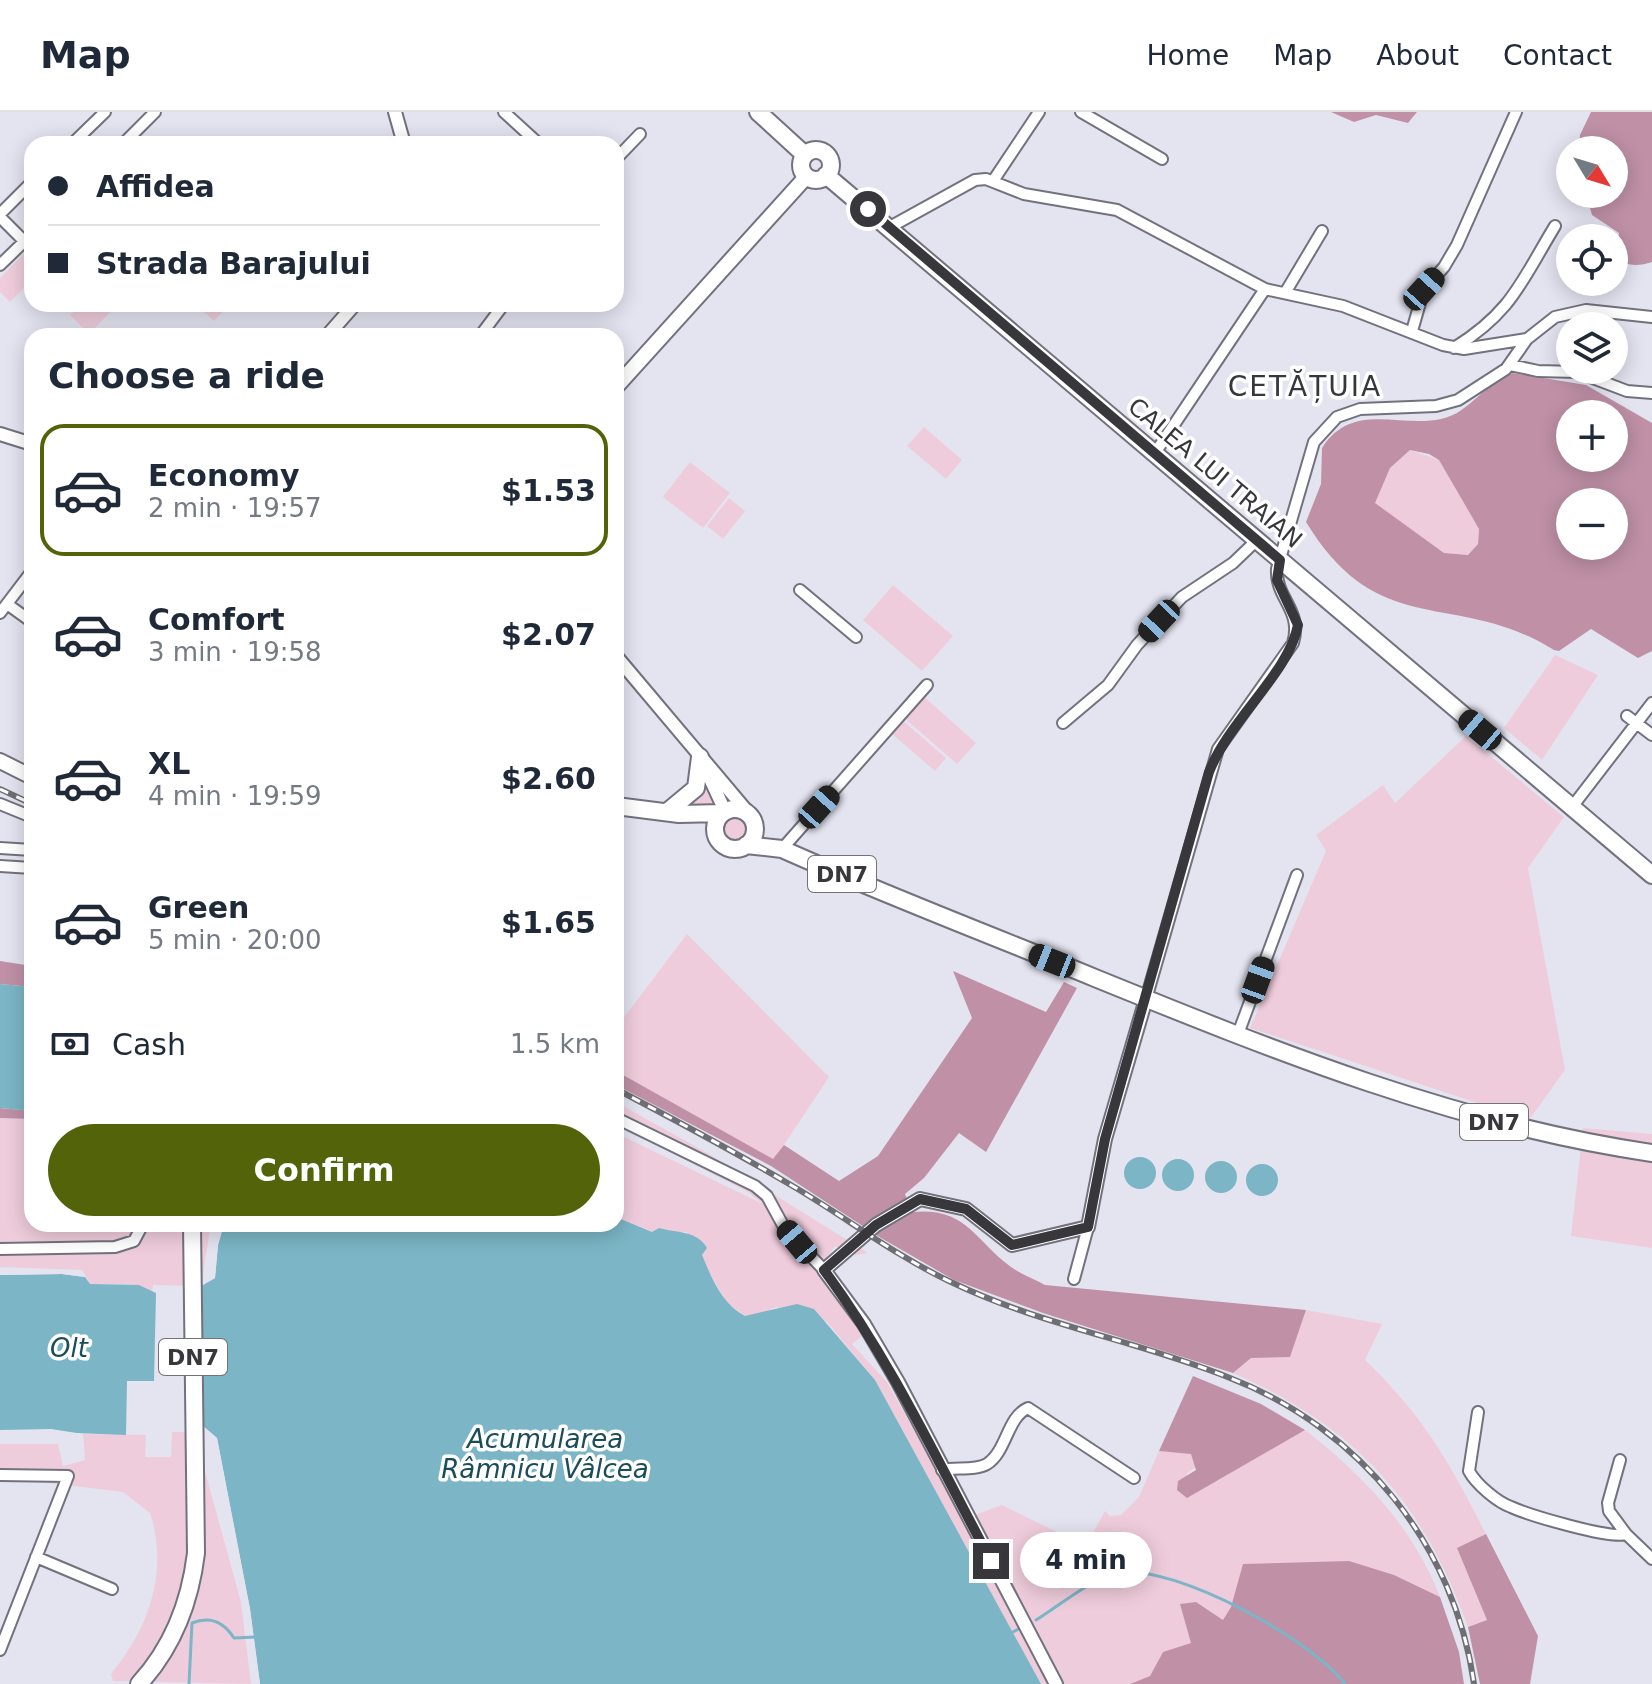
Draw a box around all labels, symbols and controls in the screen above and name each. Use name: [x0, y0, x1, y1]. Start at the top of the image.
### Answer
text: Map: [40, 33, 131, 77]
text: Home: [1146, 39, 1229, 72]
text: Map: [1273, 39, 1332, 72]
text: About: [1376, 39, 1459, 72]
text: Contact: [1503, 39, 1612, 72]
north arrow: [1556, 136, 1628, 208]
map controls: [1556, 136, 1628, 560]
text: Affidea: [96, 169, 215, 204]
route start: [850, 191, 886, 227]
button: locate: [1556, 224, 1628, 296]
text: Strada Barajului: [96, 246, 371, 281]
car: [1399, 263, 1449, 315]
button: layers: [1556, 312, 1628, 384]
text: Choose a ride: [48, 355, 325, 396]
district label: CETĂȚUIA: [1228, 369, 1382, 403]
street label: CALEA LUI TRAIAN: [1122, 392, 1308, 554]
button: +: [1556, 400, 1628, 472]
icon: car: [52, 454, 124, 526]
text: Economy: [148, 458, 300, 493]
text: $1.53: [501, 473, 596, 508]
button: −: [1556, 488, 1628, 560]
text: 2 min · 19:57: [148, 493, 322, 523]
car: [1134, 595, 1184, 647]
icon: car: [52, 598, 124, 670]
text: Comfort: [148, 602, 285, 637]
text: $2.07: [501, 617, 596, 652]
text: 3 min · 19:58: [148, 637, 322, 667]
car: [1454, 705, 1506, 755]
icon: car: [52, 742, 124, 814]
text: XL: [148, 746, 190, 781]
text: $2.60: [501, 761, 596, 796]
text: 4 min · 19:59: [148, 781, 322, 811]
car: [794, 781, 844, 833]
road number: DN7: [808, 856, 876, 892]
icon: car: [52, 886, 124, 958]
text: Green: [148, 890, 249, 925]
text: $1.65: [501, 905, 596, 940]
text: 5 min · 20:00: [148, 925, 322, 955]
car: [1025, 941, 1079, 981]
car: [1239, 953, 1277, 1007]
icon: cash: [48, 1022, 92, 1066]
text: Cash: [112, 1027, 186, 1062]
text: 1.5 km: [510, 1029, 600, 1059]
road number: DN7: [1460, 1104, 1528, 1140]
button: Confirm: [48, 1124, 600, 1216]
car: [772, 1216, 822, 1268]
water label: Olt: [50, 1333, 89, 1363]
road number: DN7: [159, 1339, 227, 1375]
water label: Acumularea Râmnicu Vâlcea: [441, 1424, 649, 1484]
callout: 4 min: [1019, 1533, 1151, 1589]
route end: [973, 1543, 1009, 1579]
text: 4 min: [1045, 1545, 1127, 1575]

